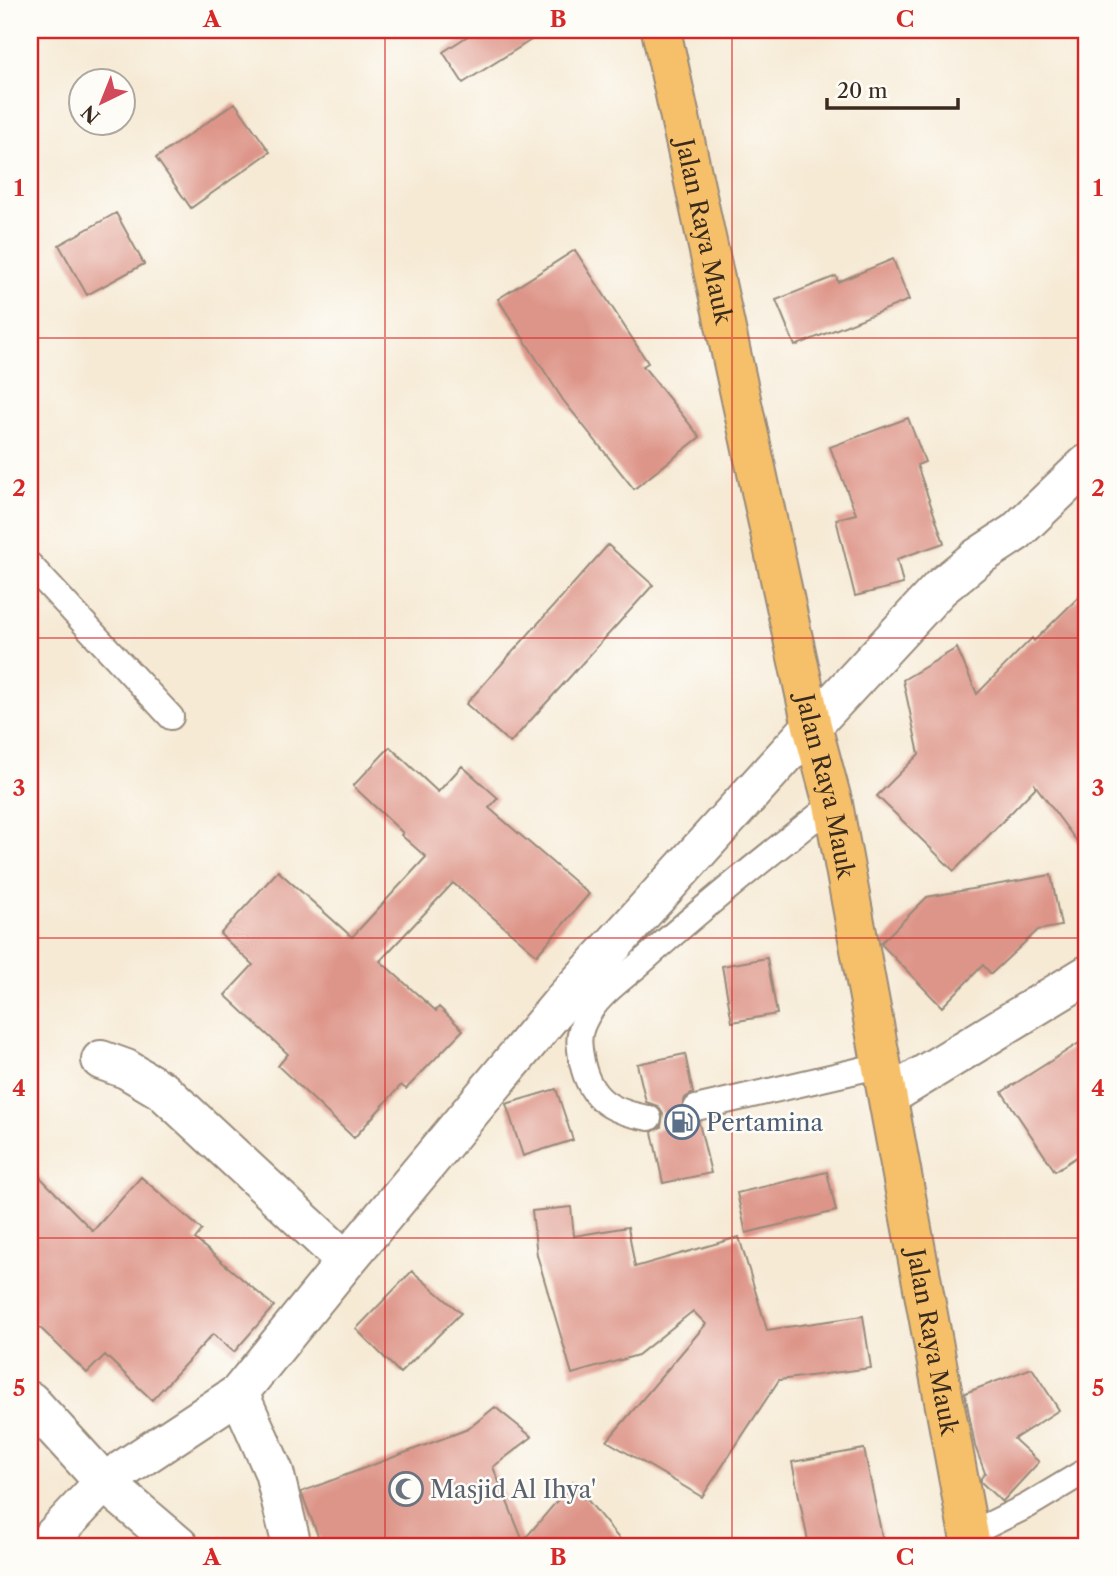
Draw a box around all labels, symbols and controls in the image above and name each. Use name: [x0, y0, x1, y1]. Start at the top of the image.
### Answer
text: A: [202, 5, 222, 33]
text: B: [549, 5, 567, 33]
text: C: [896, 5, 914, 33]
north arrow: [66, 66, 136, 136]
scale bar: [827, 66, 958, 110]
text: 20 m: [837, 78, 888, 103]
text: N: [77, 100, 105, 128]
street label: Jalan Raya Mauk: [670, 132, 739, 328]
text: 1: [14, 174, 25, 202]
text: 1: [1093, 174, 1104, 202]
text: 2: [12, 474, 26, 502]
text: 2: [1091, 474, 1105, 502]
street label: Jalan Raya Mauk: [790, 687, 861, 882]
text: 3: [13, 774, 26, 802]
text: 3: [1092, 774, 1105, 802]
text: 4: [12, 1074, 26, 1102]
text: 4: [1091, 1074, 1105, 1102]
fuel station icon: Pertamina: [663, 1103, 701, 1141]
place label: Pertamina: [706, 1108, 824, 1137]
street label: Jalan Raya Mauk: [901, 1242, 965, 1438]
text: 5: [13, 1374, 25, 1402]
text: 5: [1092, 1374, 1104, 1402]
mosque icon: Masjid Al Ihya': [387, 1470, 425, 1508]
place label: Masjid Al Ihya': [430, 1475, 596, 1504]
text: A: [202, 1543, 222, 1571]
text: B: [549, 1543, 567, 1571]
text: C: [896, 1543, 914, 1571]

